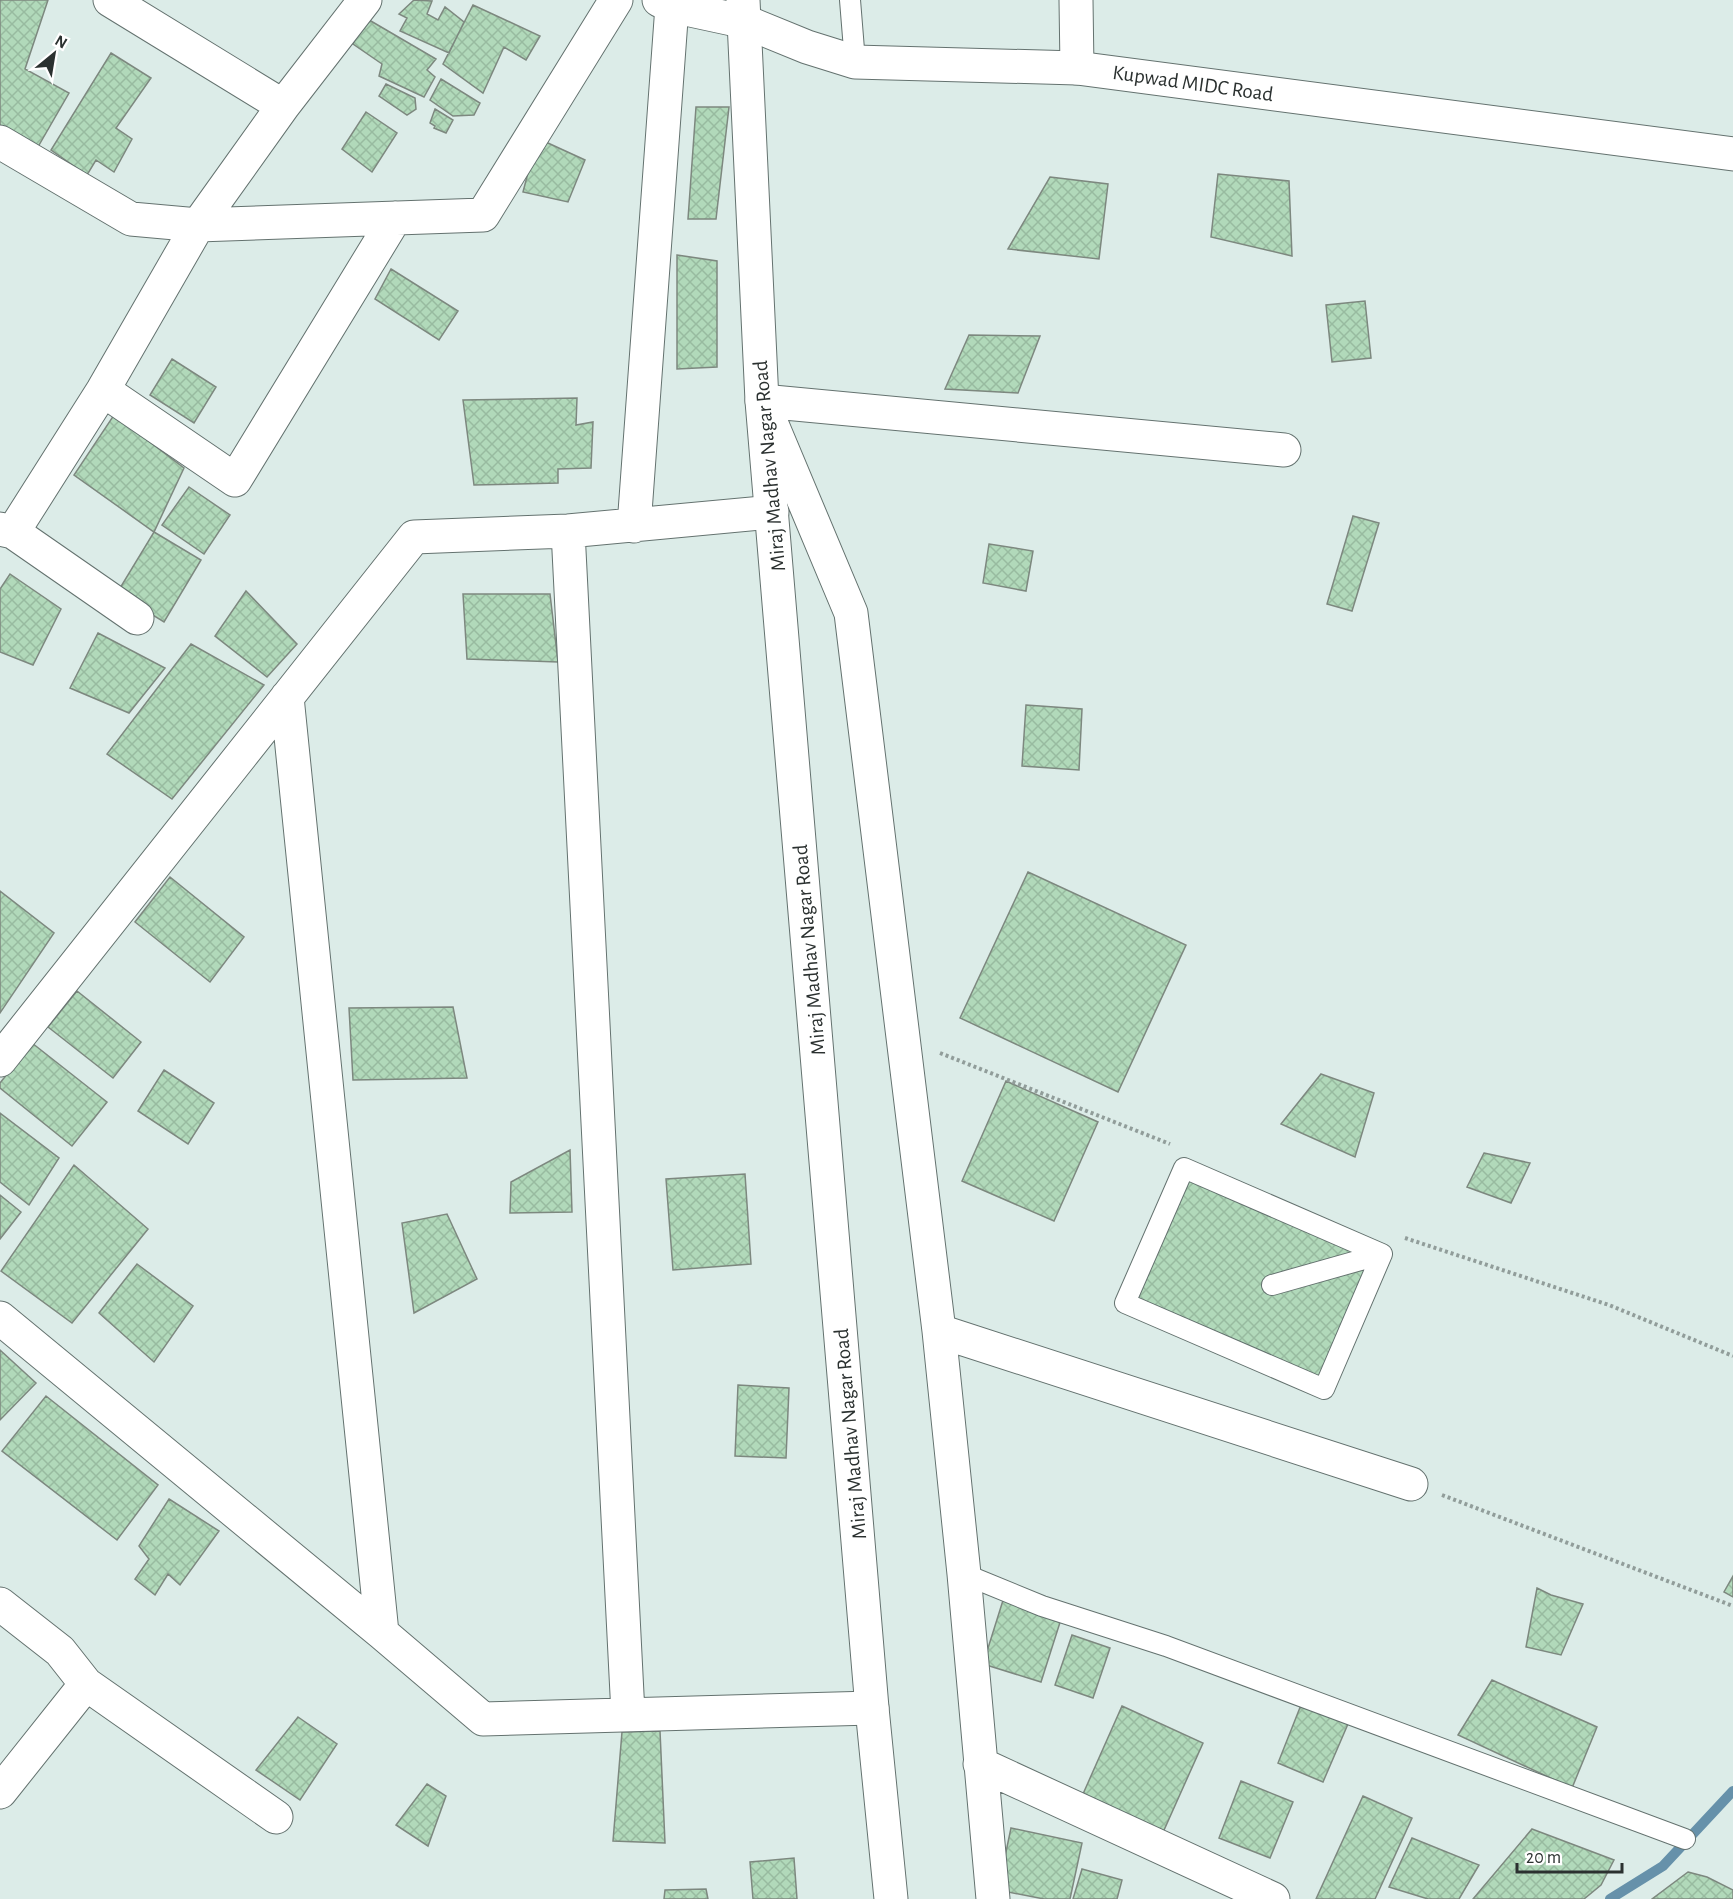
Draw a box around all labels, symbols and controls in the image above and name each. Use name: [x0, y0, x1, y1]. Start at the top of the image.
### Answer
north arrow: [24, 24, 84, 84]
text: N: [52, 32, 70, 52]
street label: Kupwad MIDC Road: [1111, 62, 1275, 105]
street label: Miraj Madhav Nagar Road: [750, 360, 789, 572]
street label: Miraj Madhav Nagar Road: [790, 844, 829, 1056]
street label: Miraj Madhav Nagar Road: [831, 1328, 870, 1540]
scale bar: [1517, 1836, 1622, 1874]
text: 20 m: [1526, 1849, 1561, 1867]

